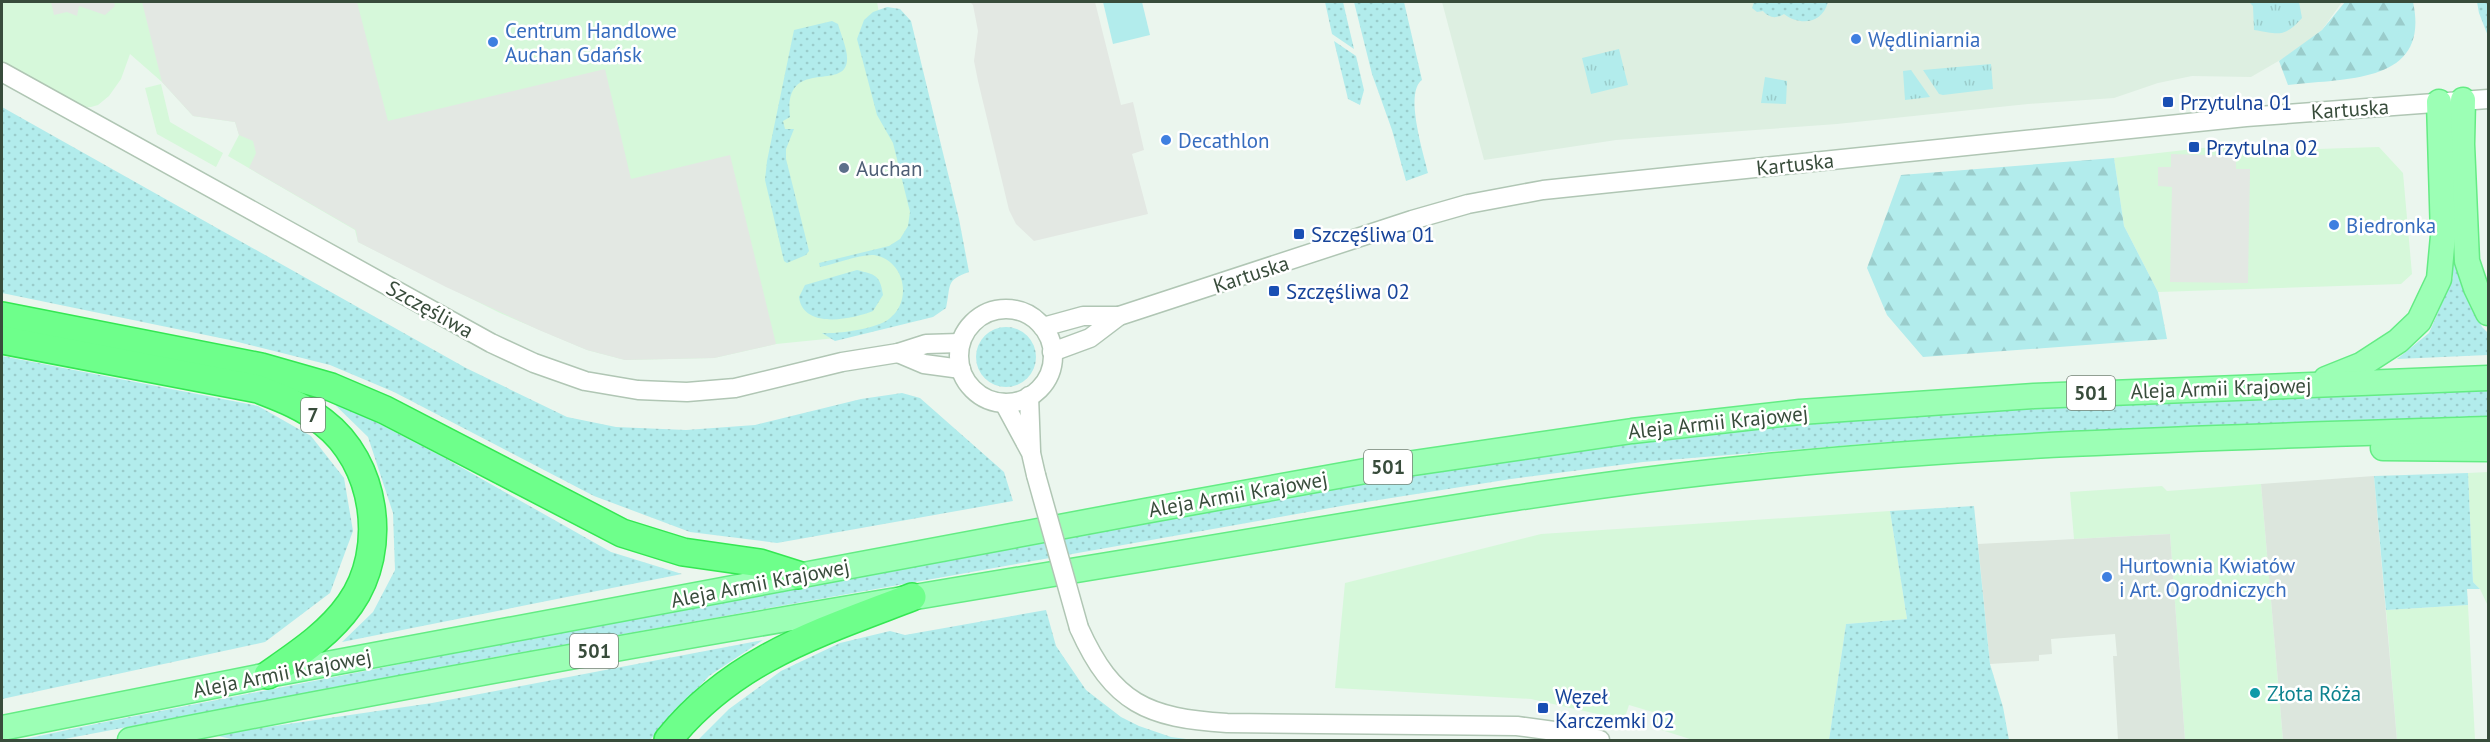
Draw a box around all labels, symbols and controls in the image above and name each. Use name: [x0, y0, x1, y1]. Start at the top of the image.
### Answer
place label: Centrum Handlowe Auchan Gdańsk: [505, 17, 677, 68]
place label: Wędliniarnia: [1868, 26, 1980, 53]
marker: Wędliniarnia: [1849, 32, 1863, 46]
marker: Centrum Handlowe Auchan Gdańsk: [486, 35, 500, 49]
place label: Przytulna 01: [2180, 89, 2292, 116]
street label: Kartuska: [2310, 93, 2390, 125]
marker: Przytulna 01: [2161, 95, 2175, 109]
place label: Decathlon: [1178, 127, 1270, 154]
marker: Decathlon: [1159, 133, 1173, 147]
place label: Przytulna 02: [2206, 134, 2318, 161]
marker: Przytulna 02: [2187, 140, 2201, 154]
street label: Kartuska: [1755, 146, 1835, 182]
place label: Auchan: [856, 155, 922, 182]
marker: Auchan: [837, 161, 851, 175]
place label: Biedronka: [2346, 212, 2436, 239]
marker: Biedronka: [2327, 218, 2341, 232]
place label: Szczęśliwa 01: [1311, 221, 1435, 248]
marker: Szczęśliwa 01: [1292, 227, 1306, 241]
street label: Kartuska: [1210, 249, 1292, 299]
street label: Szczęśliwa: [382, 274, 478, 344]
place label: Szczęśliwa 02: [1286, 278, 1410, 305]
marker: Szczęśliwa 02: [1267, 284, 1281, 298]
street label: Aleja Armii Krajowej: [2130, 371, 2312, 405]
road number: 501: [2067, 376, 2115, 410]
road number: 7: [301, 398, 325, 432]
street label: Aleja Armii Krajowej: [1626, 399, 1810, 445]
road number: 501: [1364, 450, 1412, 484]
street label: Aleja Armii Krajowej: [1146, 465, 1330, 523]
street label: Aleja Armii Krajowej: [668, 552, 852, 614]
place label: Hurtownia Kwiatów i Art. Ogrodniczych: [2119, 552, 2296, 603]
marker: Hurtownia Kwiatów i Art. Ogrodniczych: [2100, 570, 2114, 584]
road number: 501: [570, 634, 618, 668]
street label: Aleja Armii Krajowej: [190, 642, 374, 704]
place label: Złota Róża: [2267, 680, 2361, 707]
place label: Węzeł Karczemki 02: [1555, 683, 1675, 734]
marker: Złota Róża: [2248, 686, 2262, 700]
marker: Węzeł Karczemki 02: [1536, 701, 1550, 715]

